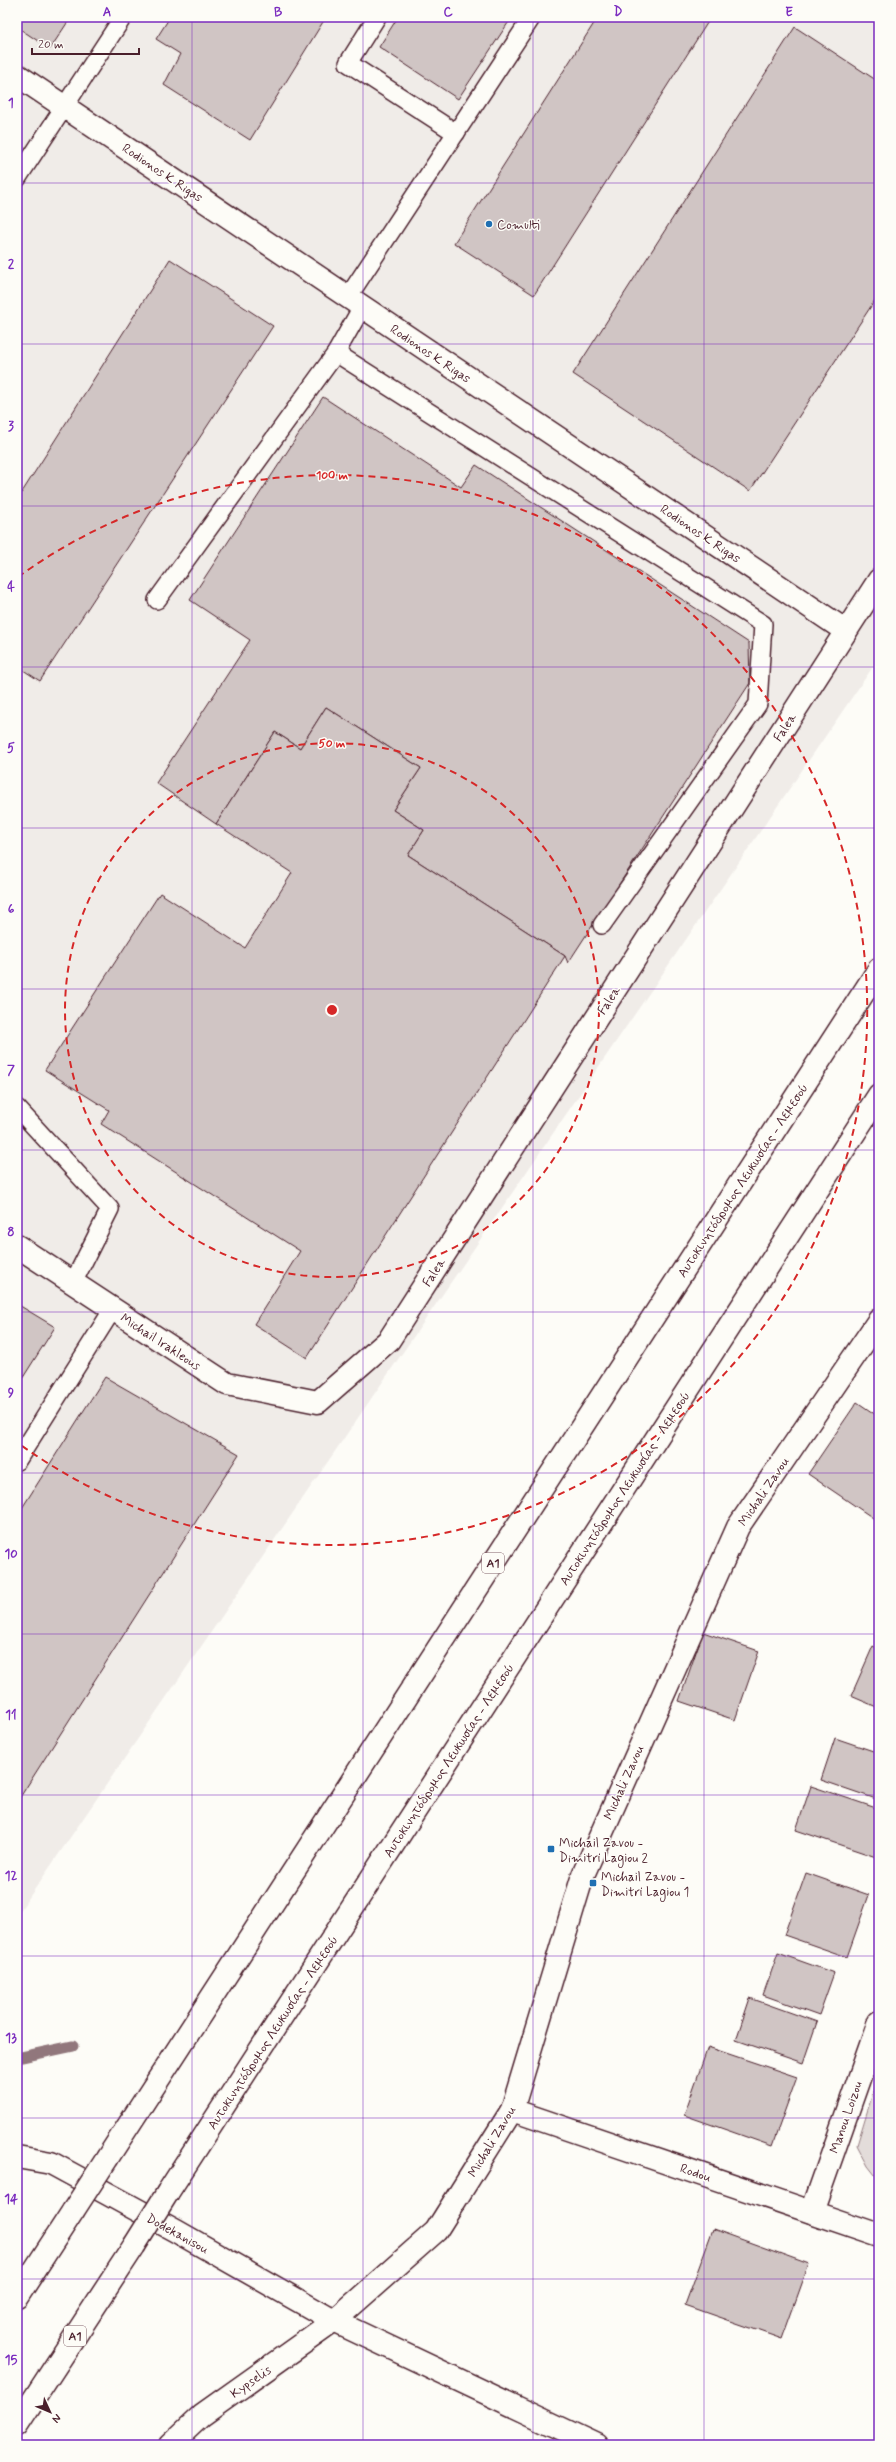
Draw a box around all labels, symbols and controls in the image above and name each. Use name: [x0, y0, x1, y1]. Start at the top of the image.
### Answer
text: A: [103, 4, 111, 21]
text: B: [274, 4, 283, 21]
text: C: [443, 4, 453, 21]
text: D: [614, 4, 623, 21]
text: E: [785, 4, 793, 21]
scale bar: [32, 30, 139, 56]
text: 20 m: [38, 37, 64, 53]
text: 1: [8, 95, 14, 112]
street label: Rodionos K Rigas: [119, 140, 206, 207]
place label: Comulti: [497, 217, 540, 234]
marker: Comulti: [484, 219, 494, 229]
text: 2: [8, 256, 15, 273]
street label: Rodionos K Rigas: [387, 321, 474, 388]
text: 3: [8, 418, 14, 435]
text: 100 m: [316, 468, 349, 484]
street label: Rodionos K Rigas: [657, 501, 744, 568]
text: 4: [7, 579, 15, 596]
street label: Falea: [770, 710, 801, 745]
text: 50 m: [319, 736, 346, 752]
text: 5: [7, 740, 15, 757]
text: 6: [8, 901, 15, 918]
street label: Falea: [594, 983, 625, 1018]
centre of rings: [325, 1003, 339, 1017]
text: 7: [7, 1062, 15, 1079]
street label: Αυτοκινητόδρομος Λευκωσίας - Λεμεσού: [674, 1081, 812, 1281]
text: 8: [7, 1224, 15, 1241]
street label: Falea: [419, 1255, 450, 1290]
street label: Michail Irakleous: [117, 1310, 204, 1375]
text: 9: [8, 1385, 15, 1402]
street label: Αυτοκινητόδρομος Λευκωσίας - Λεμεσού: [556, 1389, 694, 1589]
street label: Michali Zavou: [735, 1454, 794, 1530]
text: 10: [4, 1546, 18, 1563]
road number: A1: [482, 1553, 504, 1573]
street label: Αυτοκινητόδρομος Λευκωσίας - Λεμεσού: [380, 1661, 518, 1861]
text: 11: [5, 1707, 17, 1724]
street label: Michali Zavou: [600, 1743, 648, 1823]
place label: Michail Zavou - Dimitri Lagiou 2: [559, 1835, 649, 1868]
marker: Michail Zavou - Dimitri Lagiou 2: [546, 1844, 556, 1854]
text: 12: [5, 1868, 17, 1885]
place label: Michail Zavou - Dimitri Lagiou 1: [601, 1869, 689, 1902]
marker: Michail Zavou - Dimitri Lagiou 1: [588, 1878, 598, 1888]
street label: Αυτοκινητόδρομος Λευκωσίας - Λεμεσού: [204, 1933, 342, 2133]
text: 13: [5, 2030, 17, 2047]
street label: Manou Loizou: [826, 2079, 867, 2156]
street label: Michali Zavou: [464, 2103, 520, 2180]
street label: Rodou: [678, 2160, 713, 2187]
text: 14: [4, 2191, 18, 2208]
street label: Dodekanisou: [143, 2210, 211, 2258]
road number: A1: [64, 2326, 86, 2346]
text: 15: [5, 2352, 17, 2369]
street label: Kypselis: [227, 2362, 275, 2402]
north arrow: [30, 2392, 70, 2432]
text: N: [49, 2411, 64, 2426]

